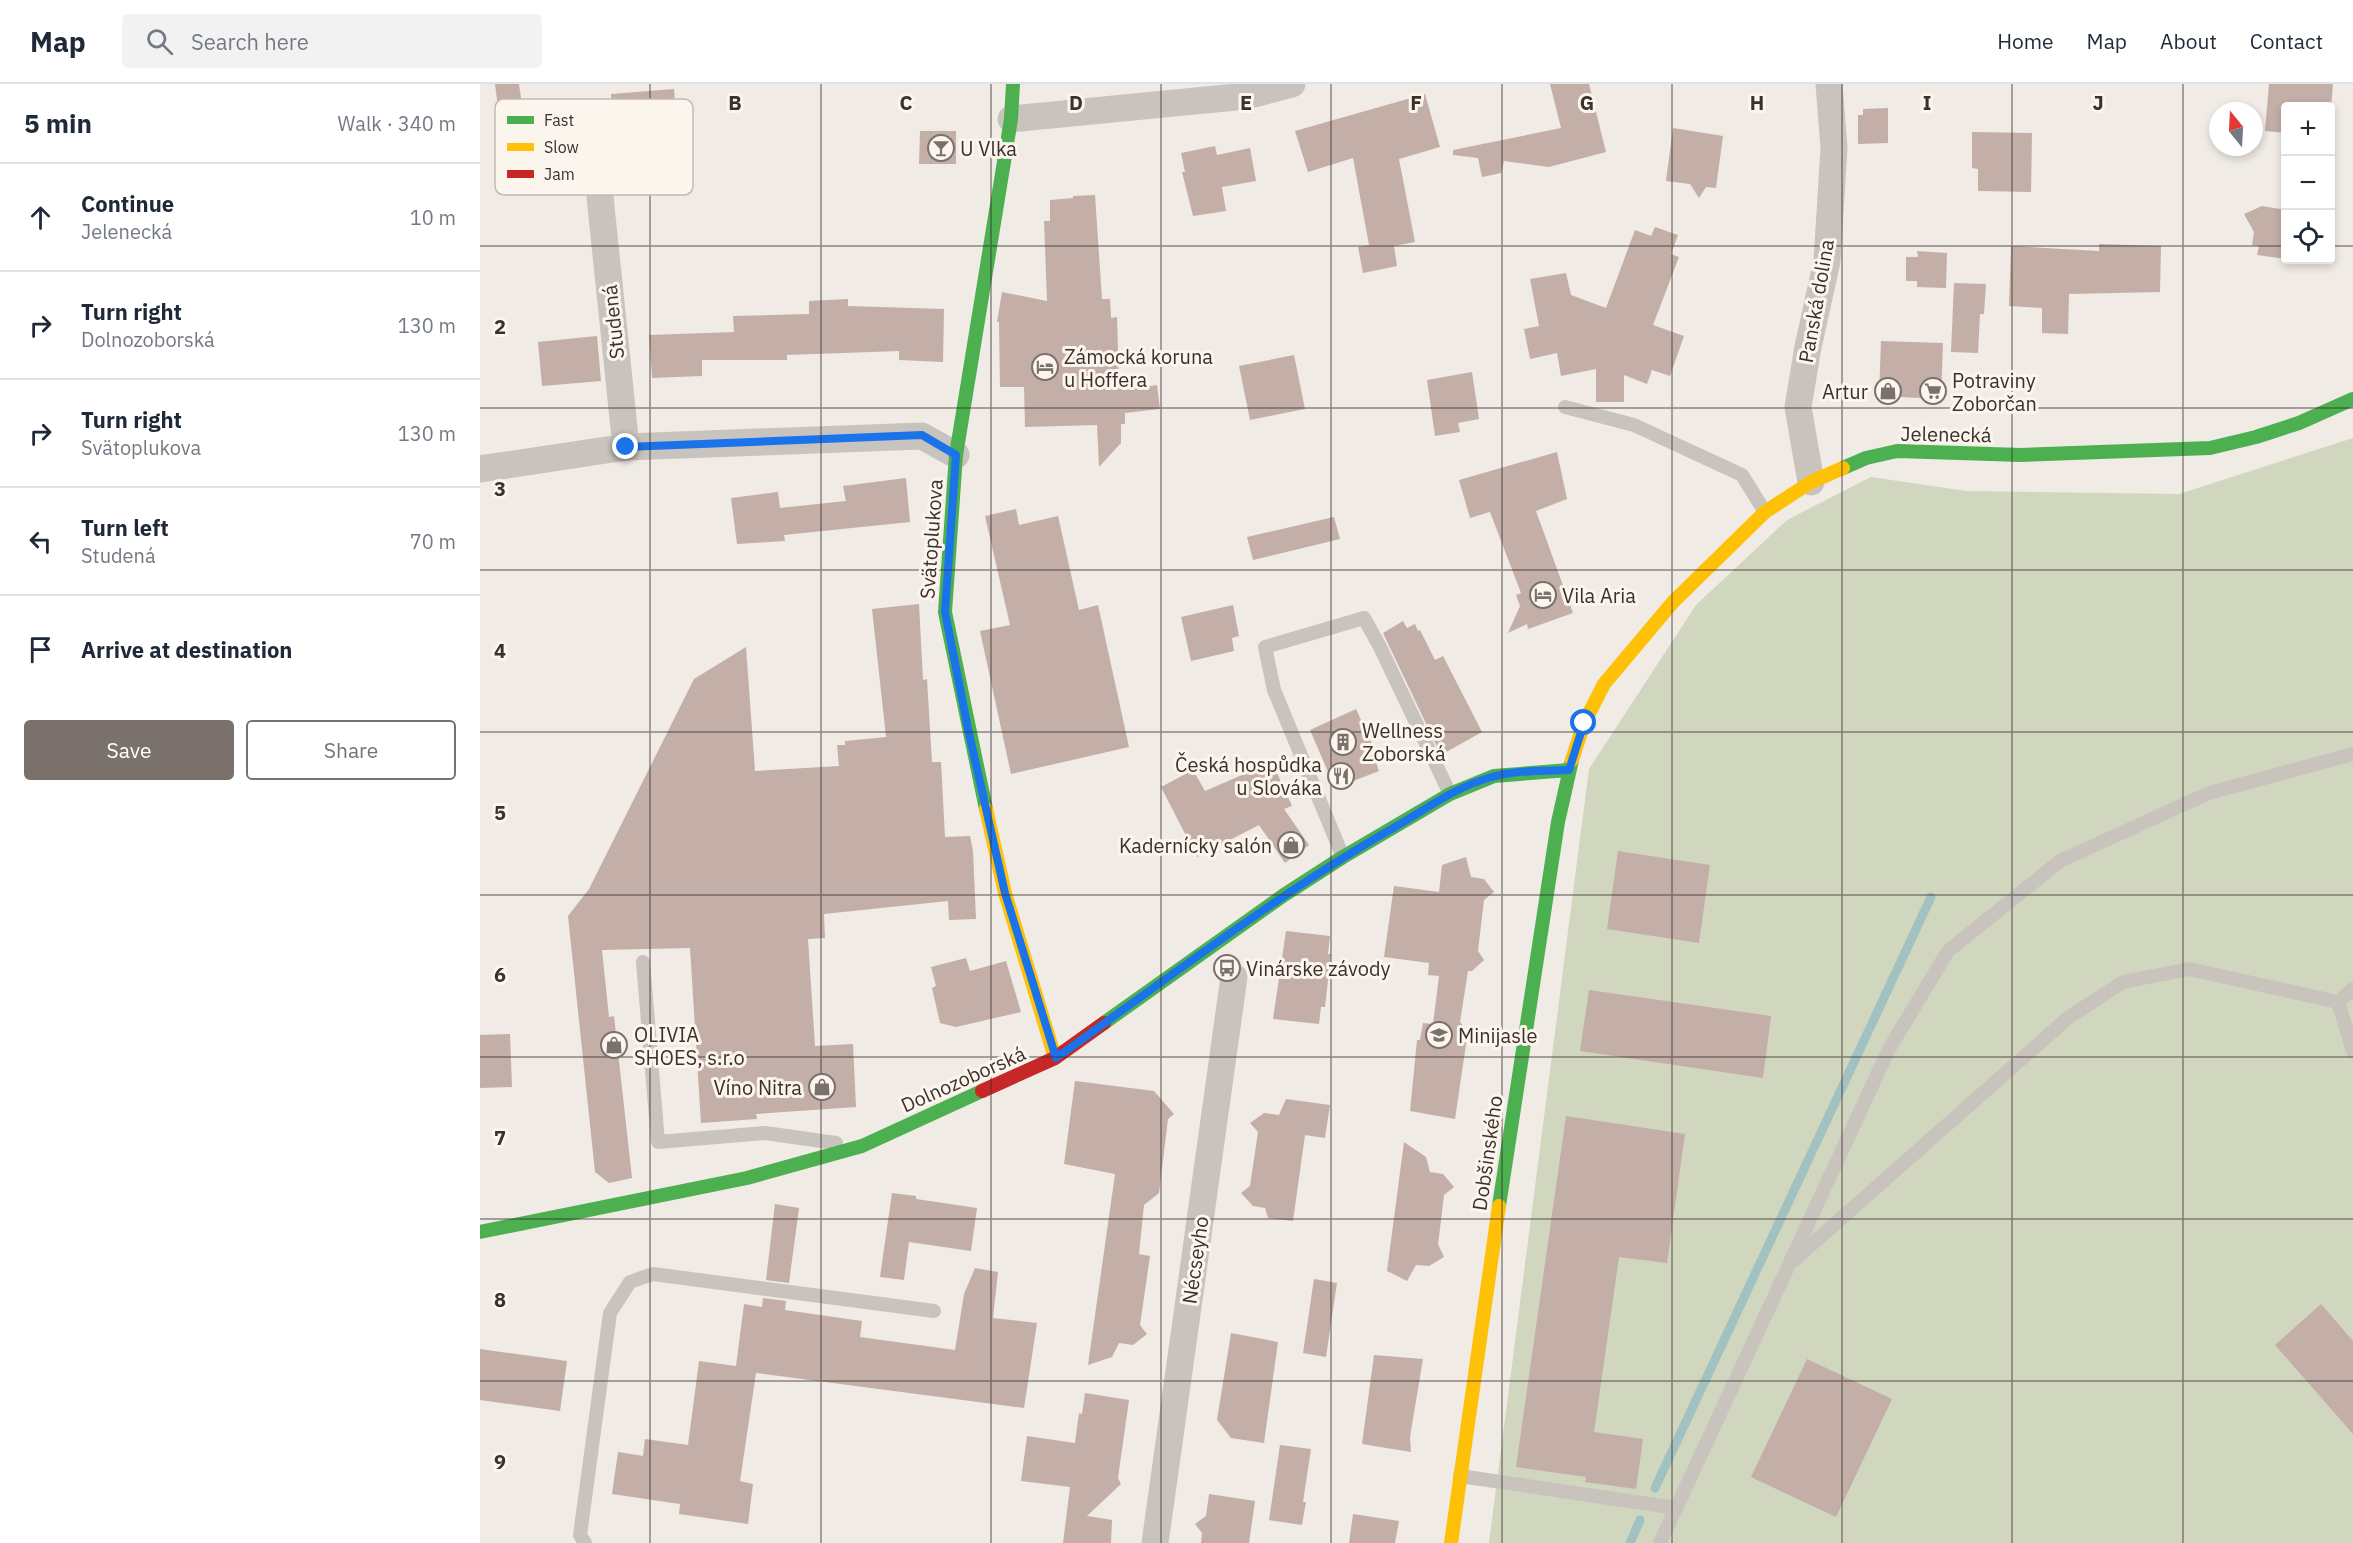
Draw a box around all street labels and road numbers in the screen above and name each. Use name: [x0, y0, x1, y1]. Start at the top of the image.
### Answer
street label: Panská dolina: [1792, 237, 1840, 365]
street label: Studená: [596, 283, 630, 361]
street label: Jelenecká: [1900, 420, 1992, 448]
street label: Svätoplukova: [913, 478, 949, 600]
street label: Dolnozoborská: [896, 1039, 1030, 1119]
street label: Dobšinského: [1466, 1094, 1508, 1212]
street label: Nécseyho: [1175, 1214, 1215, 1306]

